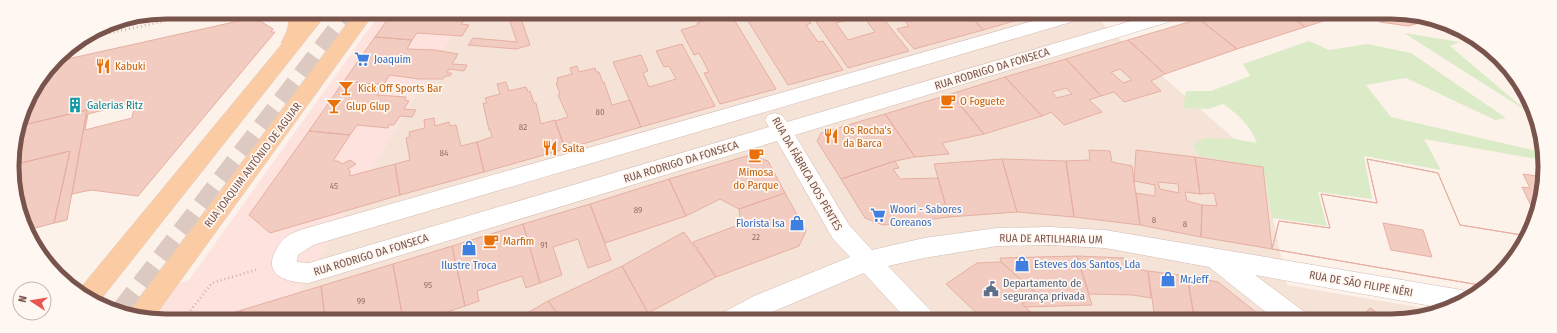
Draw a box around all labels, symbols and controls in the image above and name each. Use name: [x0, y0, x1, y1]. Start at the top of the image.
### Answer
street label: RUA RODRIGO DA FONSECA: [933, 45, 1051, 93]
supermarket icon: Joaquim: [353, 50, 371, 68]
place label: Joaquim: [374, 53, 411, 66]
restaurant icon: Kabuki: [94, 57, 112, 75]
place label: Kabuki: [115, 60, 146, 73]
bar icon: Kick Off Sports Bar: [337, 79, 355, 97]
place label: Kick Off Sports Bar: [358, 82, 442, 95]
cafe icon: O Foguete: [939, 92, 957, 110]
place label: O Foguete: [960, 95, 1005, 108]
building icon: Galerias Ritz: [66, 96, 84, 114]
bar icon: Glup Glup: [325, 97, 343, 115]
place label: Galerias Ritz: [87, 99, 143, 112]
street label: RUA JOAQUIM ANTÓNIO DE AGUIAR: [201, 99, 304, 230]
place label: Glup Glup: [346, 100, 390, 113]
house number: 80: [595, 107, 605, 117]
street label: RUA DA FÁBRICA DOS PENTES: [769, 115, 846, 233]
house number: 82: [519, 122, 527, 132]
place label: Os Rocha's da Barca: [843, 124, 892, 150]
restaurant icon: Os Rocha's da Barca: [822, 127, 840, 145]
street label: RUA RODRIGO DA FONSECA: [622, 138, 740, 186]
restaurant icon: Salta: [541, 139, 559, 157]
place label: Salta: [562, 142, 585, 155]
cafe icon: Mimosa do Parque: [747, 146, 765, 164]
house number: 84: [440, 148, 449, 158]
place label: Mimosa do Parque: [733, 166, 779, 192]
house number: 45: [330, 181, 338, 191]
place label: Woori - Sabores Coreanos: [890, 203, 962, 229]
house number: 89: [634, 205, 642, 215]
supermarket icon: Woori - Sabores Coreanos: [869, 206, 887, 224]
shop icon: Florista Isa: [788, 214, 806, 232]
house number: 8: [1152, 215, 1157, 225]
place label: Florista Isa: [736, 217, 785, 230]
house number: 8: [1183, 219, 1188, 229]
street label: RUA RODRIGO DA FONSECA: [312, 231, 430, 279]
cafe icon: Marfim: [482, 232, 500, 250]
house number: 22: [752, 232, 760, 242]
street label: RUA DE ARTILHARIA UM: [999, 232, 1103, 246]
place label: Marfim: [503, 235, 534, 248]
shop icon: Ilustre Troca: [460, 239, 478, 257]
house number: 91: [540, 240, 548, 250]
shop icon: Esteves dos Santos, Lda: [1013, 255, 1031, 273]
place label: Esteves dos Santos, Lda: [1034, 258, 1141, 271]
place label: Ilustre Troca: [441, 259, 497, 272]
street label: RUA DE SÃO FILIPE NÉRI: [1308, 267, 1414, 300]
shop icon: Mr.Jeff: [1159, 270, 1177, 288]
place label: Mr.Jeff: [1180, 273, 1209, 286]
place label: Departamento de segurança privada: [1003, 277, 1085, 303]
house number: 95: [424, 280, 432, 290]
public building icon: Departamento de segurança privada: [982, 280, 1000, 298]
north arrow: [12, 281, 52, 321]
text: N: [16, 294, 30, 304]
house number: 99: [357, 296, 365, 306]

